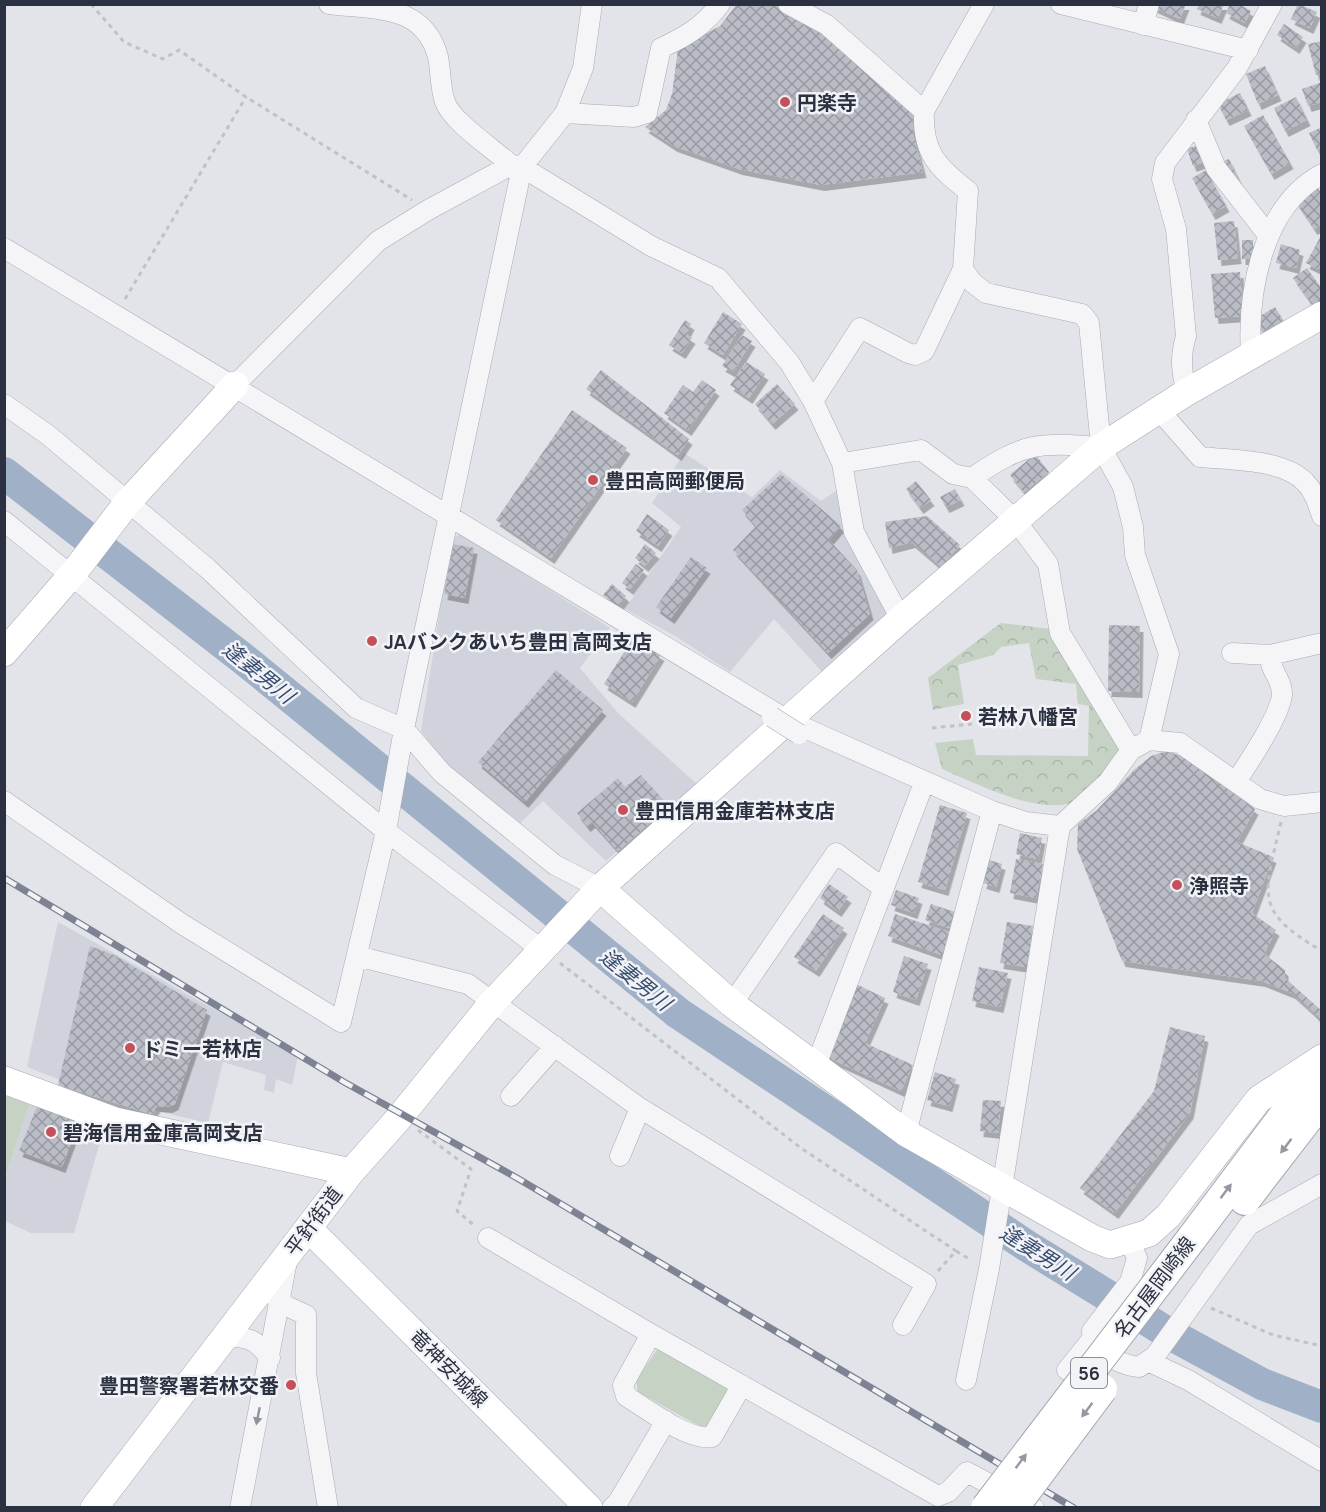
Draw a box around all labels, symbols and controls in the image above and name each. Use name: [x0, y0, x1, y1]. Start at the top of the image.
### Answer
place label: 円楽寺: [797, 89, 857, 116]
marker: 円楽寺: [778, 95, 792, 109]
place label: 豊田高岡郵便局: [605, 467, 745, 494]
marker: 豊田高岡郵便局: [586, 473, 600, 487]
place label: JAバンクあいち豊田 高岡支店: [384, 628, 652, 655]
marker: JAバンクあいち豊田 高岡支店: [365, 634, 379, 648]
water label: 逢妻男川: [218, 635, 302, 711]
place label: 若林八幡宮: [978, 703, 1078, 730]
marker: 若林八幡宮: [959, 709, 973, 723]
place label: 豊田信用金庫若林支店: [635, 797, 835, 824]
marker: 豊田信用金庫若林支店: [616, 803, 630, 817]
place label: 浄照寺: [1189, 872, 1249, 899]
marker: 浄照寺: [1170, 878, 1184, 892]
water label: 逢妻男川: [595, 942, 679, 1018]
place label: ドミー若林店: [142, 1035, 262, 1062]
marker: ドミー若林店: [123, 1041, 137, 1055]
place label: 碧海信用金庫高岡支店: [63, 1119, 263, 1146]
marker: 碧海信用金庫高岡支店: [44, 1125, 58, 1139]
one-way arrow: [1280, 1138, 1292, 1154]
street label: 平針街道: [278, 1181, 348, 1261]
one-way arrow: [1220, 1184, 1232, 1199]
water label: 逢妻男川: [995, 1218, 1083, 1287]
street label: 名古屋岡崎線: [1107, 1231, 1201, 1343]
street label: 竜神安城線: [404, 1323, 494, 1413]
road number: 56: [1071, 1358, 1107, 1388]
place label: 豊田警察署若林交番: [99, 1372, 279, 1399]
marker: 豊田警察署若林交番: [284, 1378, 298, 1392]
one-way arrow: [1081, 1401, 1093, 1417]
one-way arrow: [253, 1406, 262, 1425]
one-way arrow: [1015, 1453, 1028, 1469]

